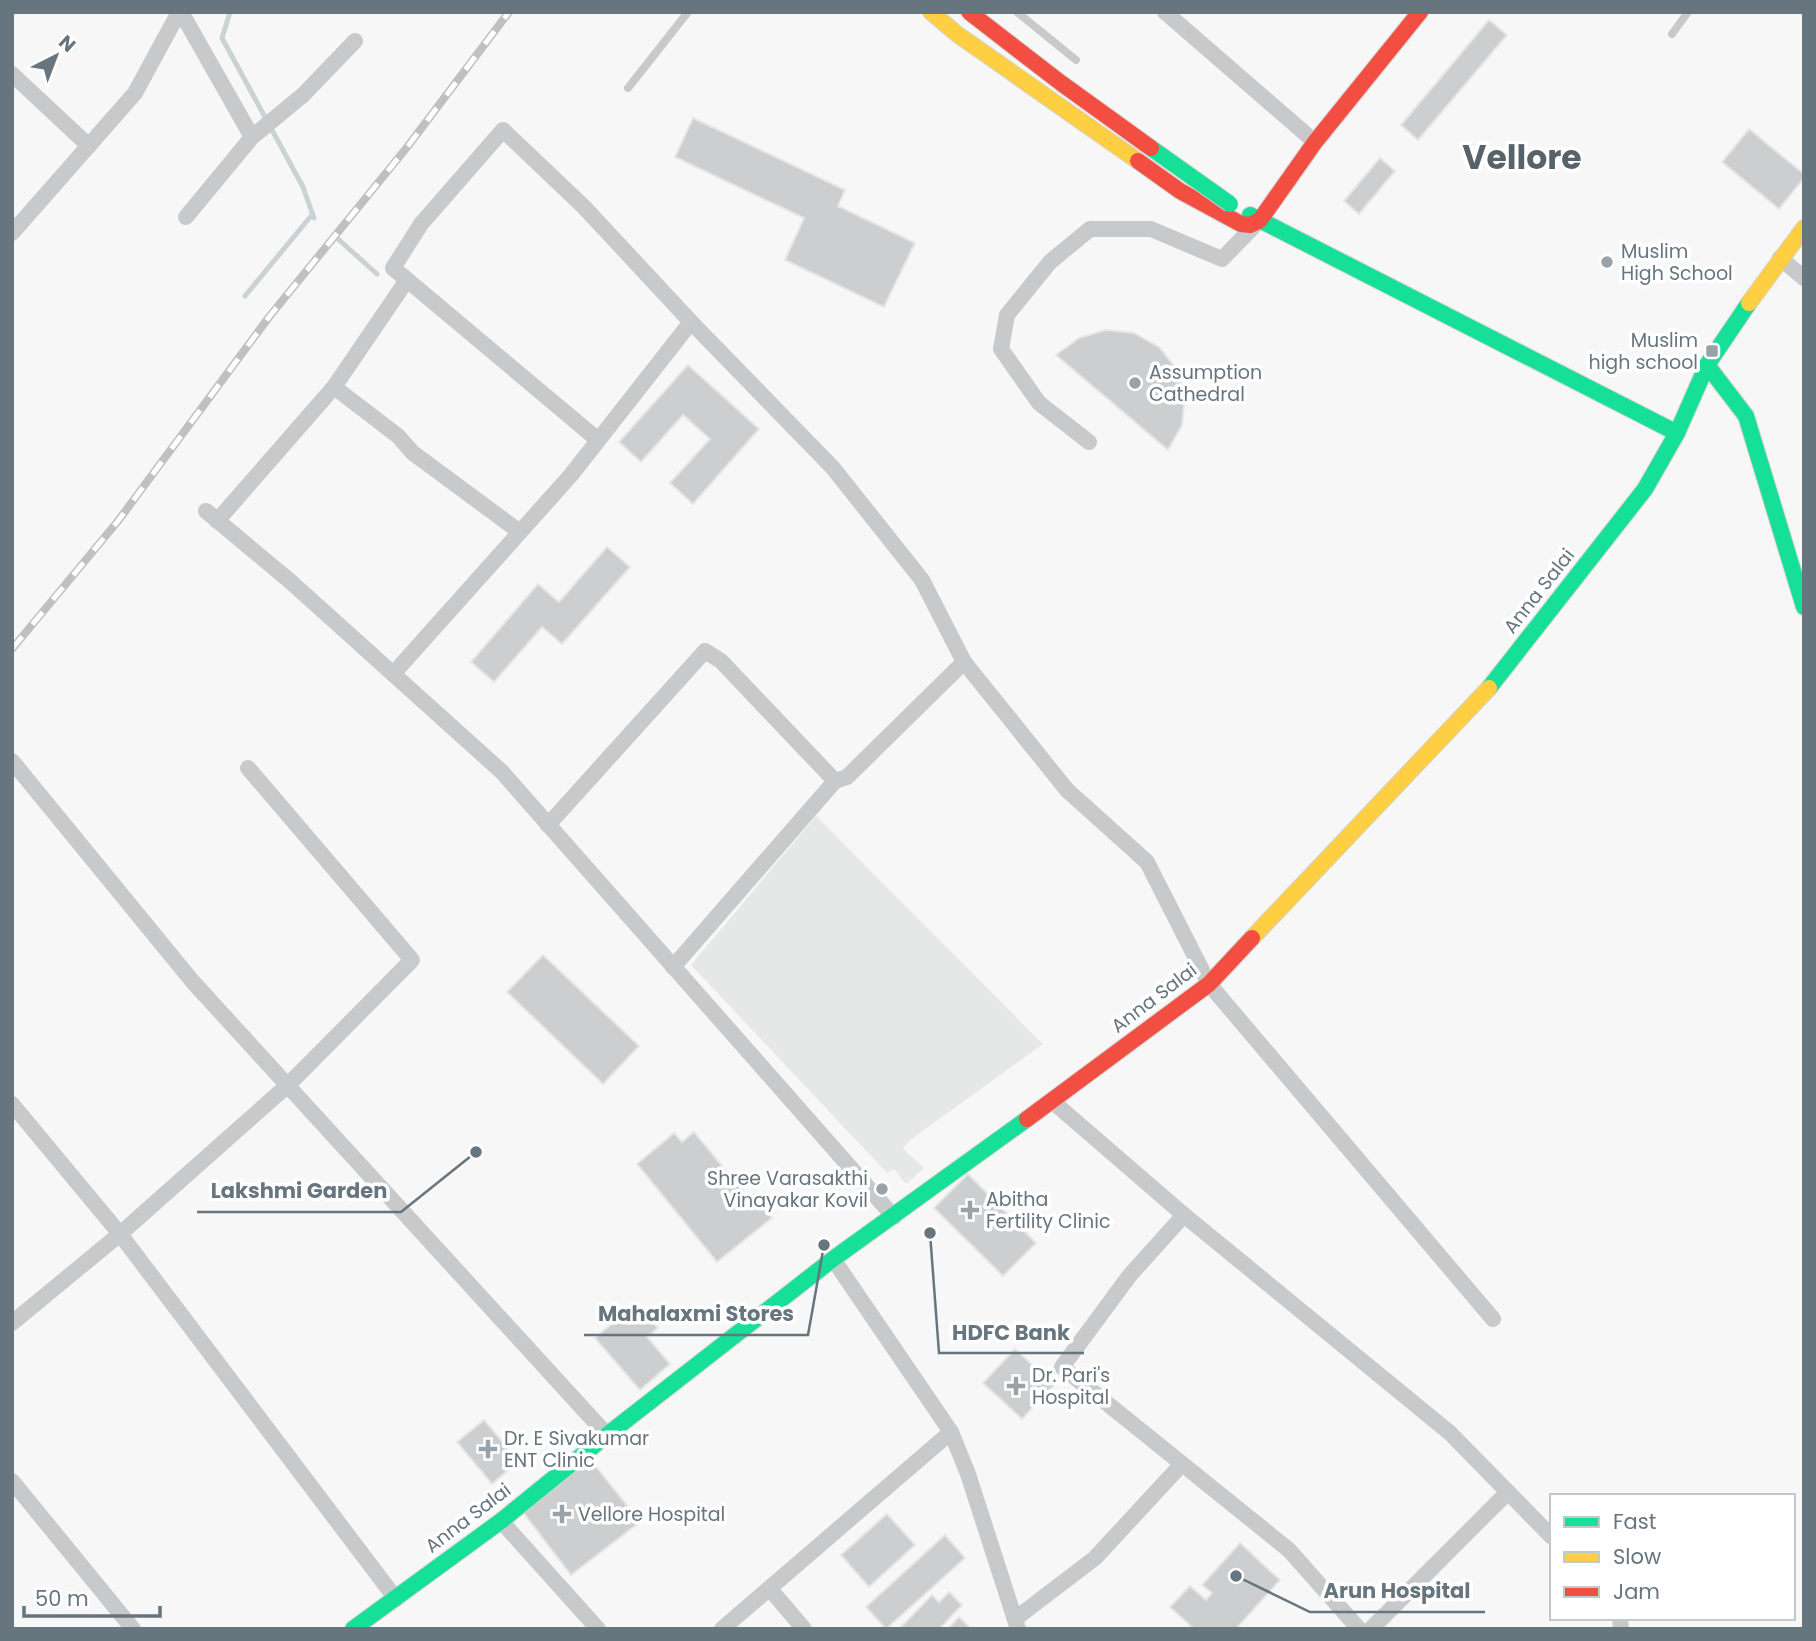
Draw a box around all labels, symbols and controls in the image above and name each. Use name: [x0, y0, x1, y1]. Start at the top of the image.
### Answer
north arrow: [21, 21, 91, 91]
text: N: [53, 29, 81, 59]
district label: Vellore: [1462, 134, 1582, 181]
place label: Muslim High School: [1621, 238, 1733, 287]
marker: Muslim High School: [1599, 254, 1615, 270]
place label: Muslim high school: [1588, 327, 1698, 376]
marker: Muslim high school: [1704, 343, 1720, 359]
place label: Assumption Cathedral: [1149, 359, 1262, 408]
marker: Assumption Cathedral: [1127, 375, 1143, 391]
street label: Anna Salai: [1497, 543, 1581, 639]
street label: Anna Salai: [1105, 957, 1203, 1039]
place label: Shree Varasakthi Vinayakar Kovil: [707, 1165, 868, 1214]
callout: Lakshmi Garden: [197, 1170, 401, 1212]
text: Lakshmi Garden: [211, 1176, 387, 1205]
marker: Shree Varasakthi Vinayakar Kovil: [874, 1181, 890, 1197]
place label: Abitha Fertility Clinic: [986, 1186, 1110, 1235]
marker: Abitha Fertility Clinic: [960, 1200, 980, 1220]
callout: Mahalaxmi Stores: [584, 1293, 808, 1335]
text: Mahalaxmi Stores: [598, 1299, 794, 1328]
callout: HDFC Bank: [939, 1311, 1084, 1353]
text: HDFC Bank: [952, 1318, 1070, 1347]
place label: Dr. Pari's Hospital: [1032, 1362, 1110, 1411]
marker: Dr. Pari's Hospital: [1006, 1376, 1026, 1396]
place label: Dr. E Sivakumar ENT Clinic: [504, 1425, 649, 1474]
marker: Dr. E Sivakumar ENT Clinic: [478, 1439, 498, 1459]
street label: Anna Salai: [419, 1477, 517, 1559]
legend: [1550, 1494, 1795, 1620]
place label: Vellore Hospital: [578, 1501, 725, 1528]
marker: Vellore Hospital: [552, 1504, 572, 1524]
text: Fast: [1613, 1507, 1656, 1536]
text: Slow: [1613, 1542, 1661, 1571]
callout: Arun Hospital: [1310, 1570, 1485, 1612]
scale bar: [24, 1574, 161, 1618]
text: Arun Hospital: [1323, 1576, 1471, 1605]
text: Jam: [1613, 1577, 1660, 1606]
text: 50 m: [35, 1584, 89, 1613]

